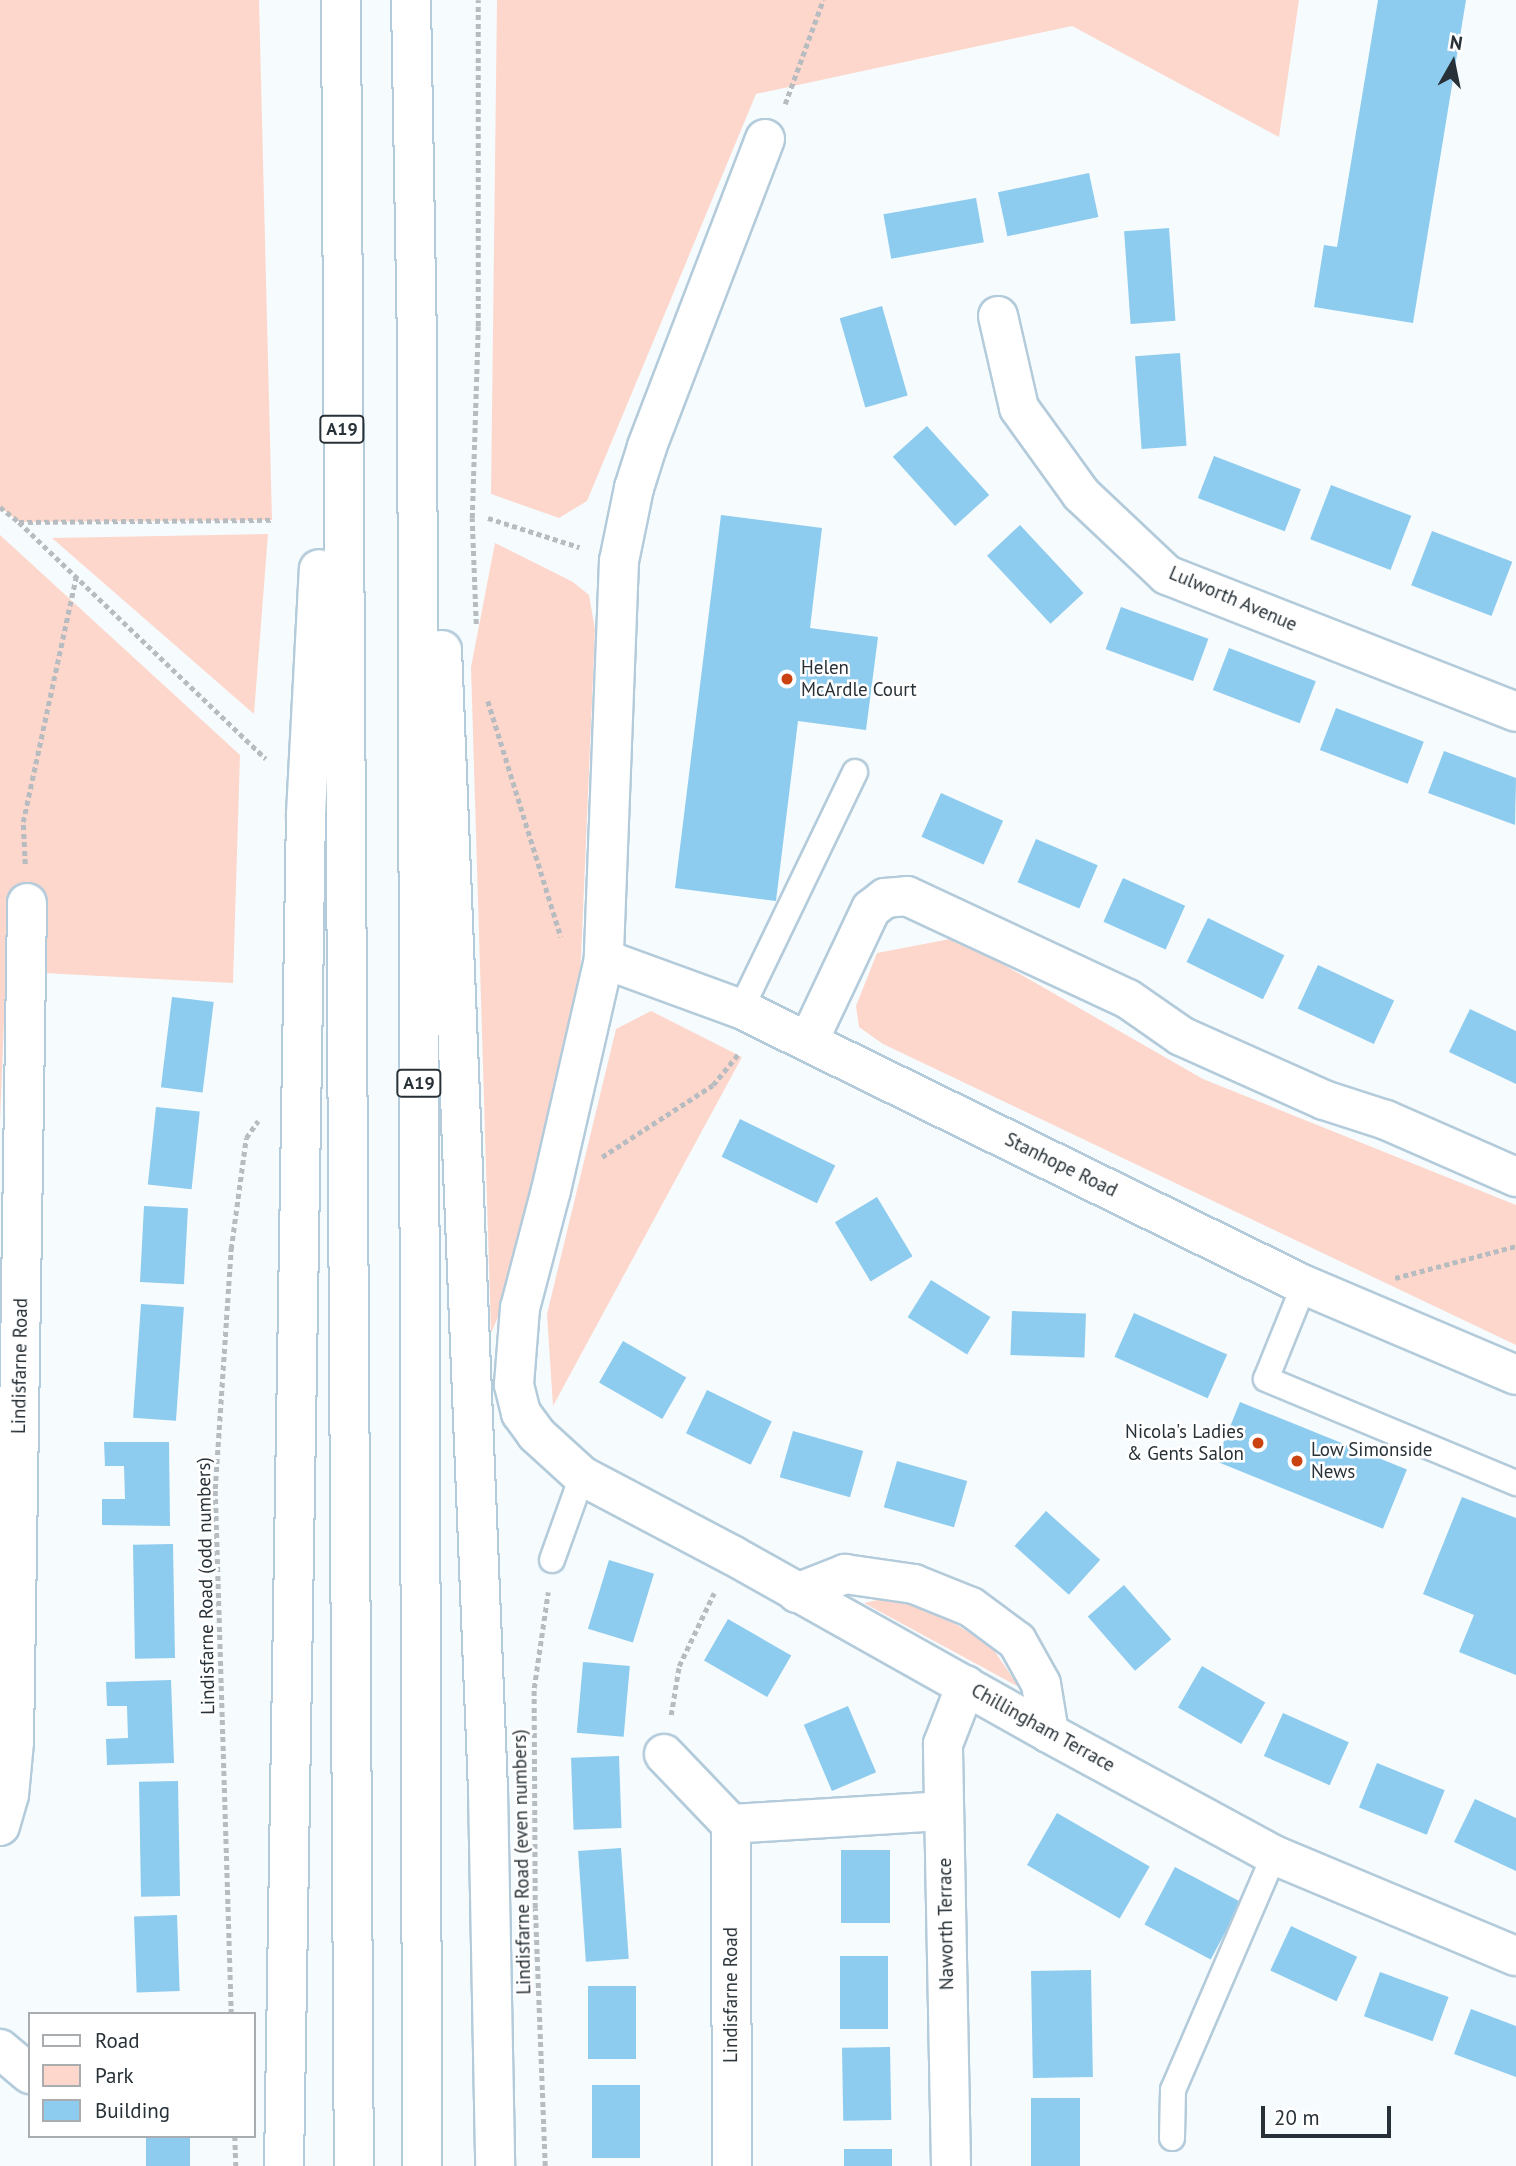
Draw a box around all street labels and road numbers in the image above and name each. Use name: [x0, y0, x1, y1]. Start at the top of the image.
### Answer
road number: A19: [319, 414, 365, 444]
street label: Lulworth Avenue: [1165, 562, 1301, 636]
road number: A19: [396, 1068, 442, 1098]
street label: Stanhope Road: [1001, 1128, 1121, 1202]
street label: Lindisfarne Road: [7, 1298, 33, 1434]
street label: Lindisfarne Road (odd numbers): [192, 1457, 220, 1715]
street label: Chillingham Terrace: [967, 1679, 1119, 1777]
street label: Lindisfarne Road (even numbers): [508, 1729, 536, 1995]
street label: Naworth Terrace: [933, 1857, 959, 1991]
street label: Lindisfarne Road: [720, 1927, 742, 2063]

